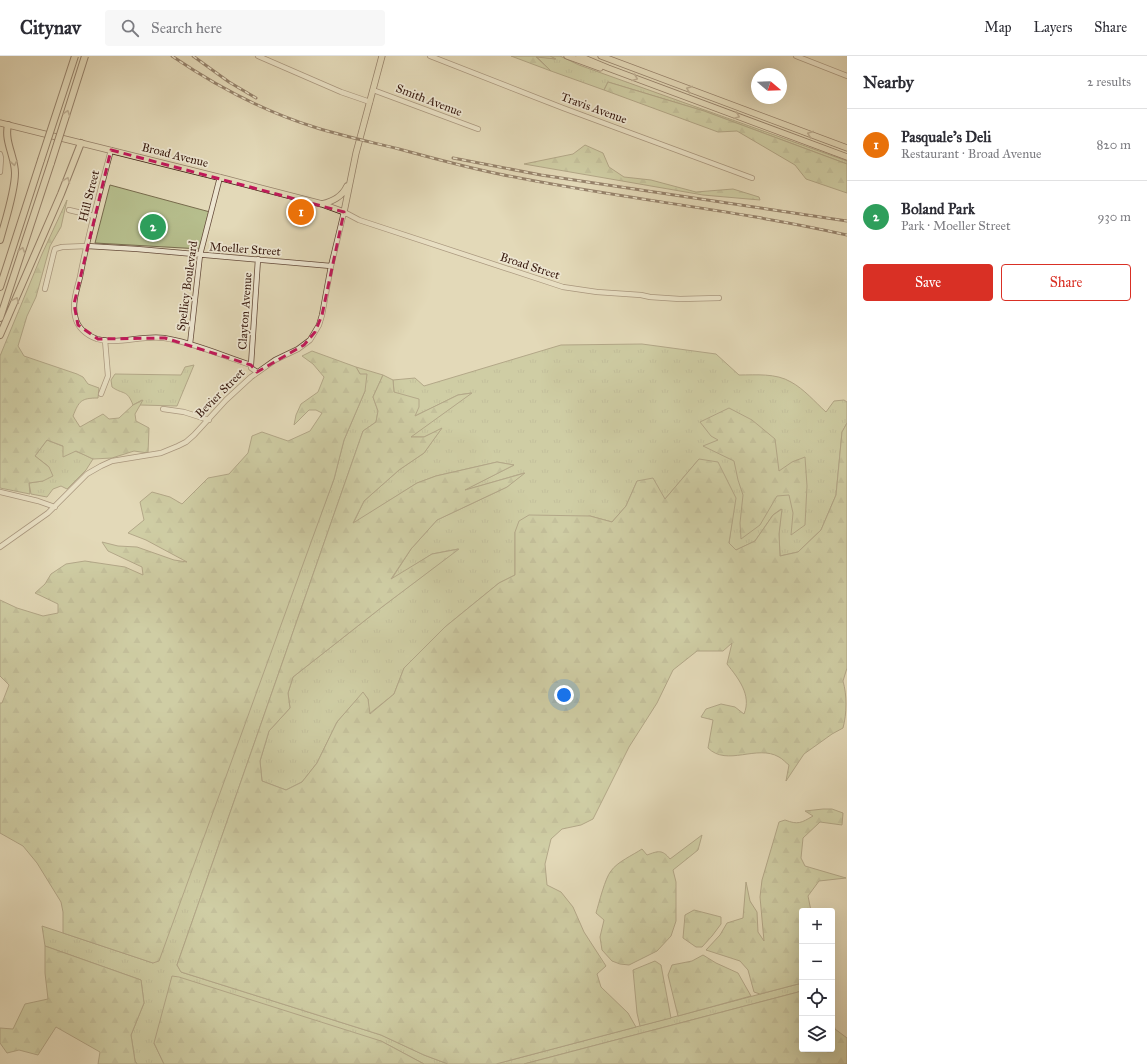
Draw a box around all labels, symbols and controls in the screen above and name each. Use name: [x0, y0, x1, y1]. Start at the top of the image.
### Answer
search box: [105, 10, 385, 46]
text: Citynav: [20, 16, 81, 39]
icon: search: [119, 17, 141, 39]
text: Search here: [151, 19, 222, 37]
text: Map: [984, 19, 1012, 36]
text: Layers: [1034, 19, 1072, 36]
text: Share: [1094, 19, 1127, 36]
north arrow: [751, 68, 787, 104]
text: Nearby: [863, 72, 914, 93]
one-way arrow: [632, 74, 639, 82]
text: 2 results: [1087, 74, 1131, 90]
street label: Smith Avenue: [394, 81, 464, 119]
one-way arrow: [685, 85, 692, 93]
street label: Travis Avenue: [559, 90, 629, 126]
one-way arrow: [62, 109, 71, 116]
one-way arrow: [733, 111, 740, 119]
text: Pasquale's Deli: [901, 128, 991, 146]
one-way arrow: [807, 130, 814, 138]
text: 1: [873, 137, 879, 153]
text: 820 m: [1096, 137, 1131, 153]
street label: Broad Avenue: [140, 140, 210, 170]
text: Restaurant · Broad Avenue: [901, 146, 1041, 162]
one-way arrow: [9, 160, 17, 166]
street label: Hill Street: [76, 168, 102, 223]
one-way arrow: [62, 177, 70, 185]
pin: 1: [288, 197, 314, 227]
text: Boland Park: [901, 200, 975, 218]
text: 2: [873, 209, 879, 225]
text: 930 m: [1098, 209, 1131, 225]
pin: 2: [140, 212, 166, 242]
text: Park · Moeller Street: [901, 218, 1011, 234]
street label: Spellicy Boulevard: [174, 240, 200, 332]
street label: Moeller Street: [209, 240, 282, 259]
one-way arrow: [18, 246, 26, 253]
street label: Broad Street: [498, 250, 562, 282]
button: Save: [863, 264, 993, 301]
button: Share: [1001, 264, 1131, 301]
street label: Clayton Avenue: [235, 272, 255, 350]
one-way arrow: [11, 296, 19, 304]
street label: Bevier Street: [192, 365, 248, 421]
your location: [554, 685, 574, 705]
map controls: [799, 908, 835, 1052]
button: +: [799, 908, 835, 944]
button: −: [799, 944, 835, 980]
button: locate: [799, 980, 835, 1016]
button: layers: [799, 1016, 835, 1052]

